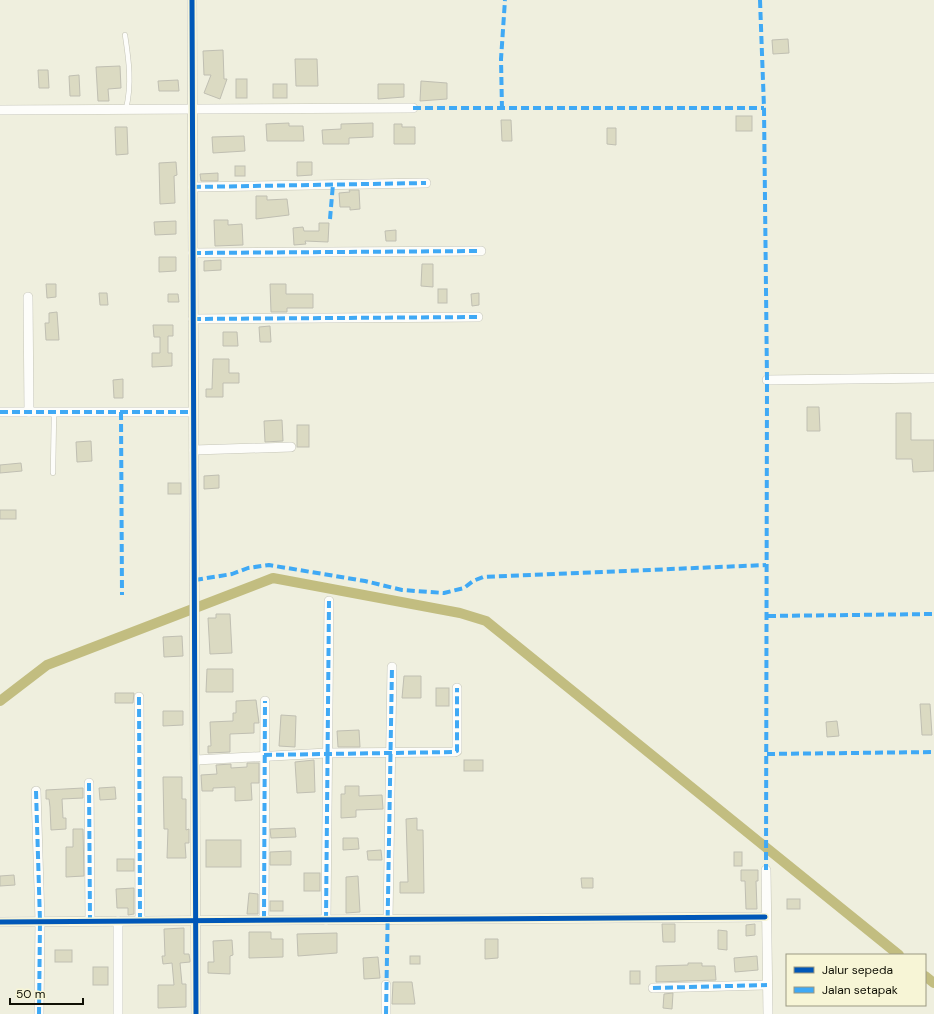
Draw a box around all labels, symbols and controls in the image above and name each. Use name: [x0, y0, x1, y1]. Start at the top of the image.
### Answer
legend: [786, 954, 926, 1006]
text: Jalur sepeda: [822, 962, 893, 978]
scale bar: [10, 980, 83, 1006]
text: Jalan setapak: [822, 982, 898, 998]
text: 50 m: [16, 986, 45, 1002]

